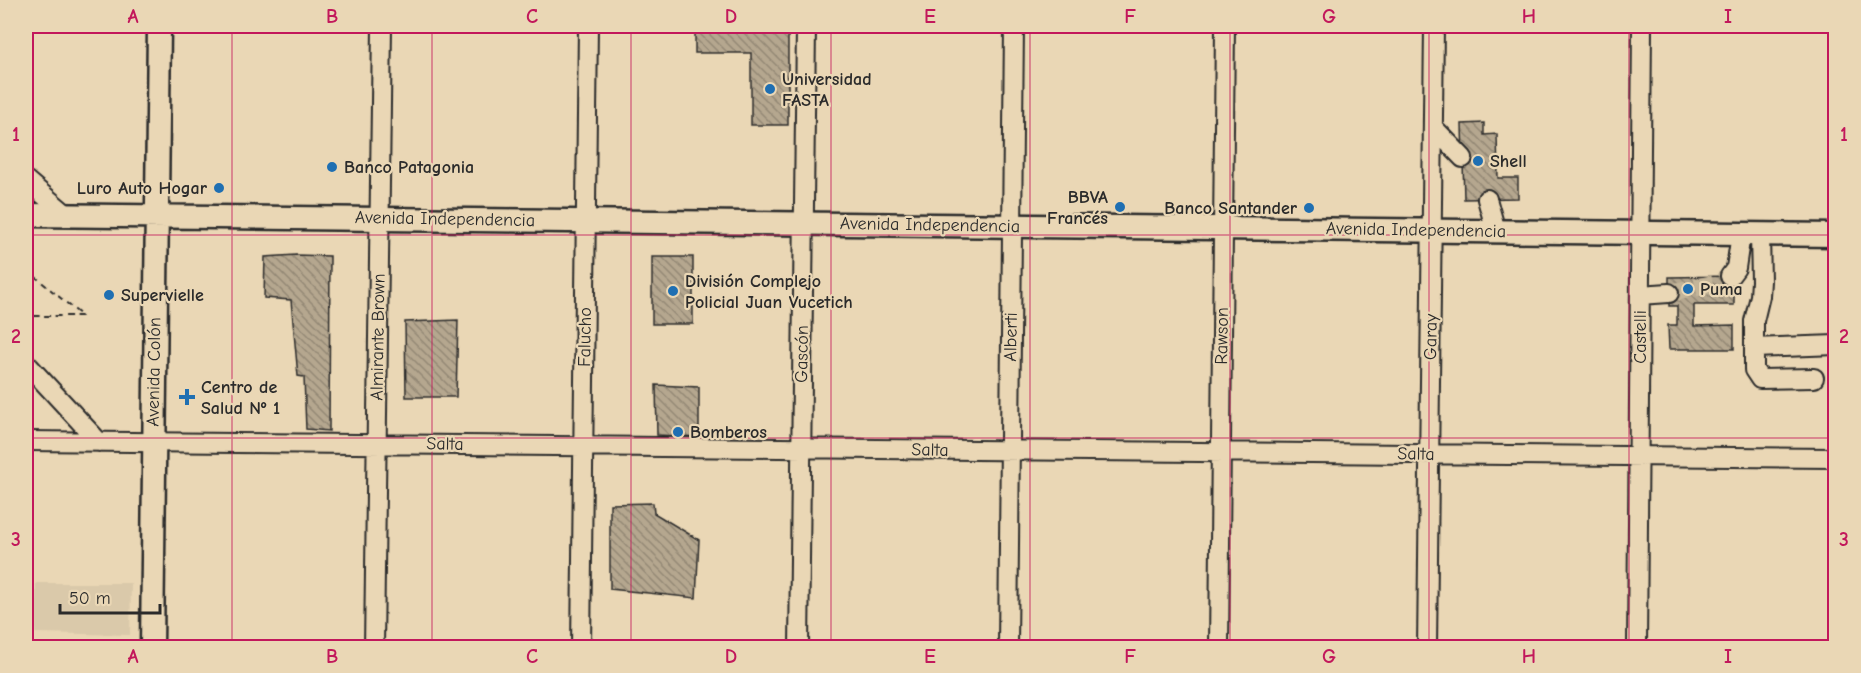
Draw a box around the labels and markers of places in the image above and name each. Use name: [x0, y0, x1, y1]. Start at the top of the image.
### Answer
place label: Universidad FASTA: [782, 69, 872, 111]
marker: Universidad FASTA: [763, 82, 777, 96]
place label: Shell: [1490, 151, 1527, 172]
marker: Shell: [1471, 154, 1485, 168]
place label: Banco Patagonia: [344, 157, 474, 178]
marker: Banco Patagonia: [325, 160, 339, 174]
place label: Luro Auto Hogar: [77, 178, 208, 199]
marker: Luro Auto Hogar: [212, 181, 226, 195]
place label: BBVA Francés: [1047, 187, 1108, 229]
place label: Banco Santander: [1164, 198, 1298, 219]
marker: BBVA Francés: [1113, 200, 1127, 214]
marker: Banco Santander: [1302, 201, 1316, 215]
place label: División Complejo Policial Juan Vucetich: [685, 271, 853, 313]
place label: Puma: [1700, 279, 1743, 300]
marker: Puma: [1681, 282, 1695, 296]
marker: División Complejo Policial Juan Vucetich: [666, 284, 680, 298]
place label: Supervielle: [121, 285, 204, 306]
marker: Supervielle: [102, 288, 116, 302]
place label: Centro de Salud Nº 1: [201, 377, 280, 419]
marker: Centro de Salud Nº 1: [178, 388, 196, 406]
place label: Bomberos: [690, 422, 767, 443]
marker: Bomberos: [671, 425, 685, 439]

